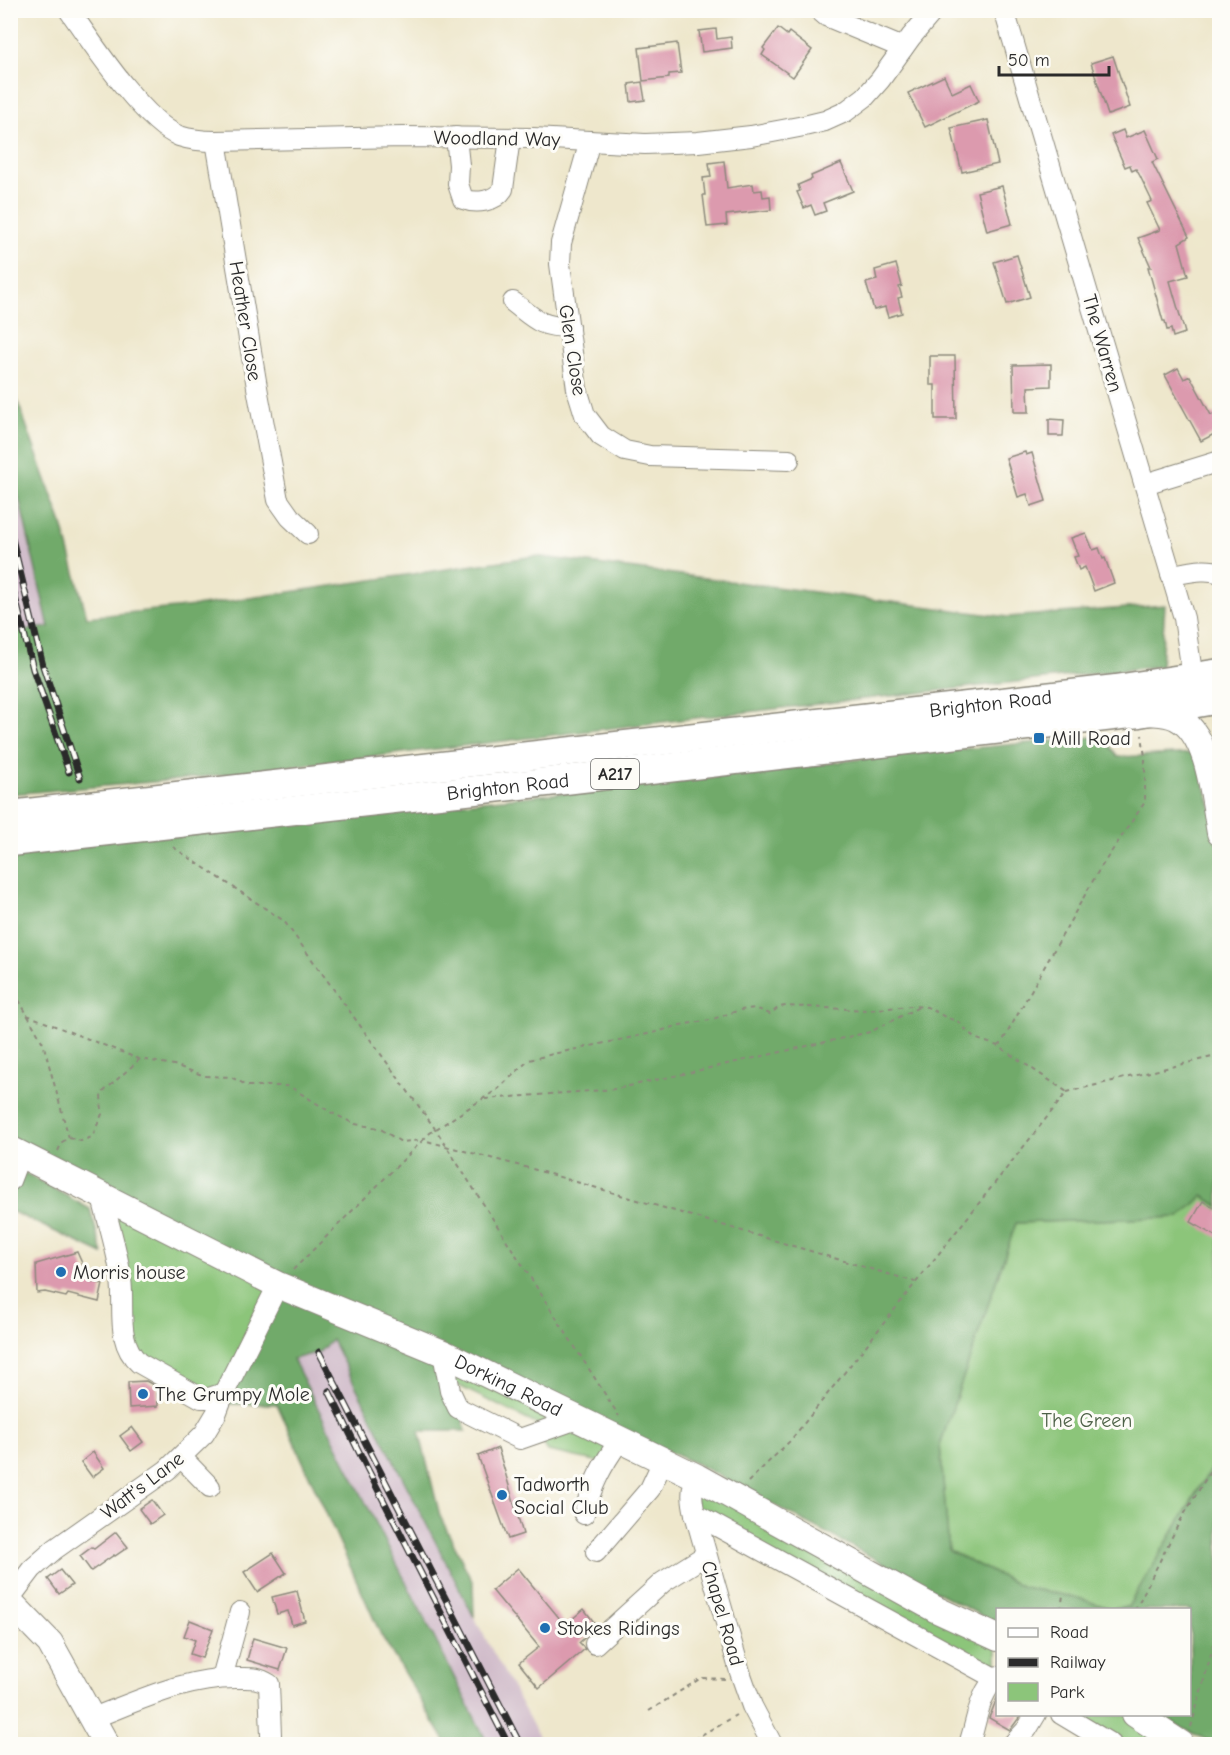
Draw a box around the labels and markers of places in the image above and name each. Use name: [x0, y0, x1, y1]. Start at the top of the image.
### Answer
place label: Mill Road: [1051, 727, 1131, 750]
marker: Mill Road: [1032, 731, 1046, 745]
place label: Morris house: [73, 1261, 186, 1284]
marker: Morris house: [54, 1265, 68, 1279]
place label: The Grumpy Mole: [155, 1383, 310, 1406]
marker: The Grumpy Mole: [136, 1387, 150, 1401]
place label: Tadworth Social Club: [514, 1473, 609, 1519]
marker: Tadworth Social Club: [495, 1488, 509, 1502]
place label: Stokes Ridings: [557, 1617, 680, 1640]
marker: Stokes Ridings: [538, 1621, 552, 1635]

